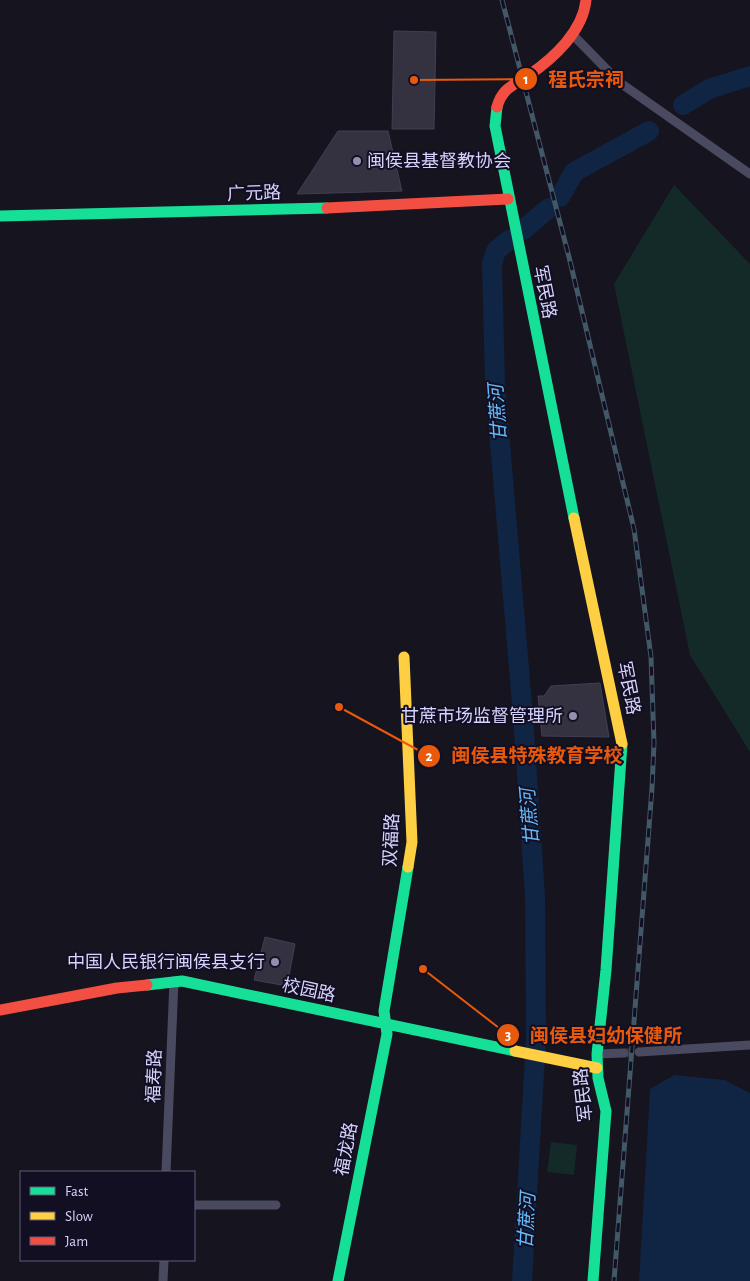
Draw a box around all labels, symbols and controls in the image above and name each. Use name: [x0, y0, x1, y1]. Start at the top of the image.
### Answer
callout: 程氏宗祠: [513, 62, 634, 96]
text: 程氏宗祠: [548, 69, 624, 90]
text: 1: [523, 72, 529, 87]
place label: 闽侯县基督教协会: [367, 151, 511, 171]
marker: 闽侯县基督教协会: [351, 155, 363, 167]
street label: 广元路: [227, 182, 281, 204]
street label: 军民路: [530, 264, 560, 320]
water label: 甘蔗河: [486, 380, 510, 442]
street label: 军民路: [614, 660, 644, 716]
place label: 甘蔗市场监督管理所: [401, 706, 563, 726]
marker: 甘蔗市场监督管理所: [567, 710, 579, 722]
callout: 闽侯县特殊教育学校: [417, 739, 633, 773]
text: 闽侯县特殊教育学校: [451, 745, 623, 766]
text: 2: [425, 749, 433, 764]
water label: 甘蔗河: [517, 784, 542, 846]
street label: 双福路: [380, 813, 402, 867]
place label: 中国人民银行闽侯县支行: [67, 952, 265, 972]
marker: 中国人民银行闽侯县支行: [269, 956, 281, 968]
street label: 校园路: [281, 975, 337, 1005]
callout: 闽侯县妇幼保健所: [495, 1018, 692, 1052]
text: 闽侯县妇幼保健所: [530, 1025, 682, 1046]
text: 3: [505, 1028, 511, 1043]
street label: 福寿路: [143, 1049, 165, 1103]
street label: 军民路: [570, 1067, 596, 1123]
street label: 福龙路: [331, 1121, 361, 1177]
legend: [20, 1171, 195, 1261]
text: Fast: [65, 1184, 89, 1199]
water label: 甘蔗河: [516, 1188, 539, 1250]
text: Slow: [65, 1209, 93, 1224]
text: Jam: [65, 1234, 88, 1249]

